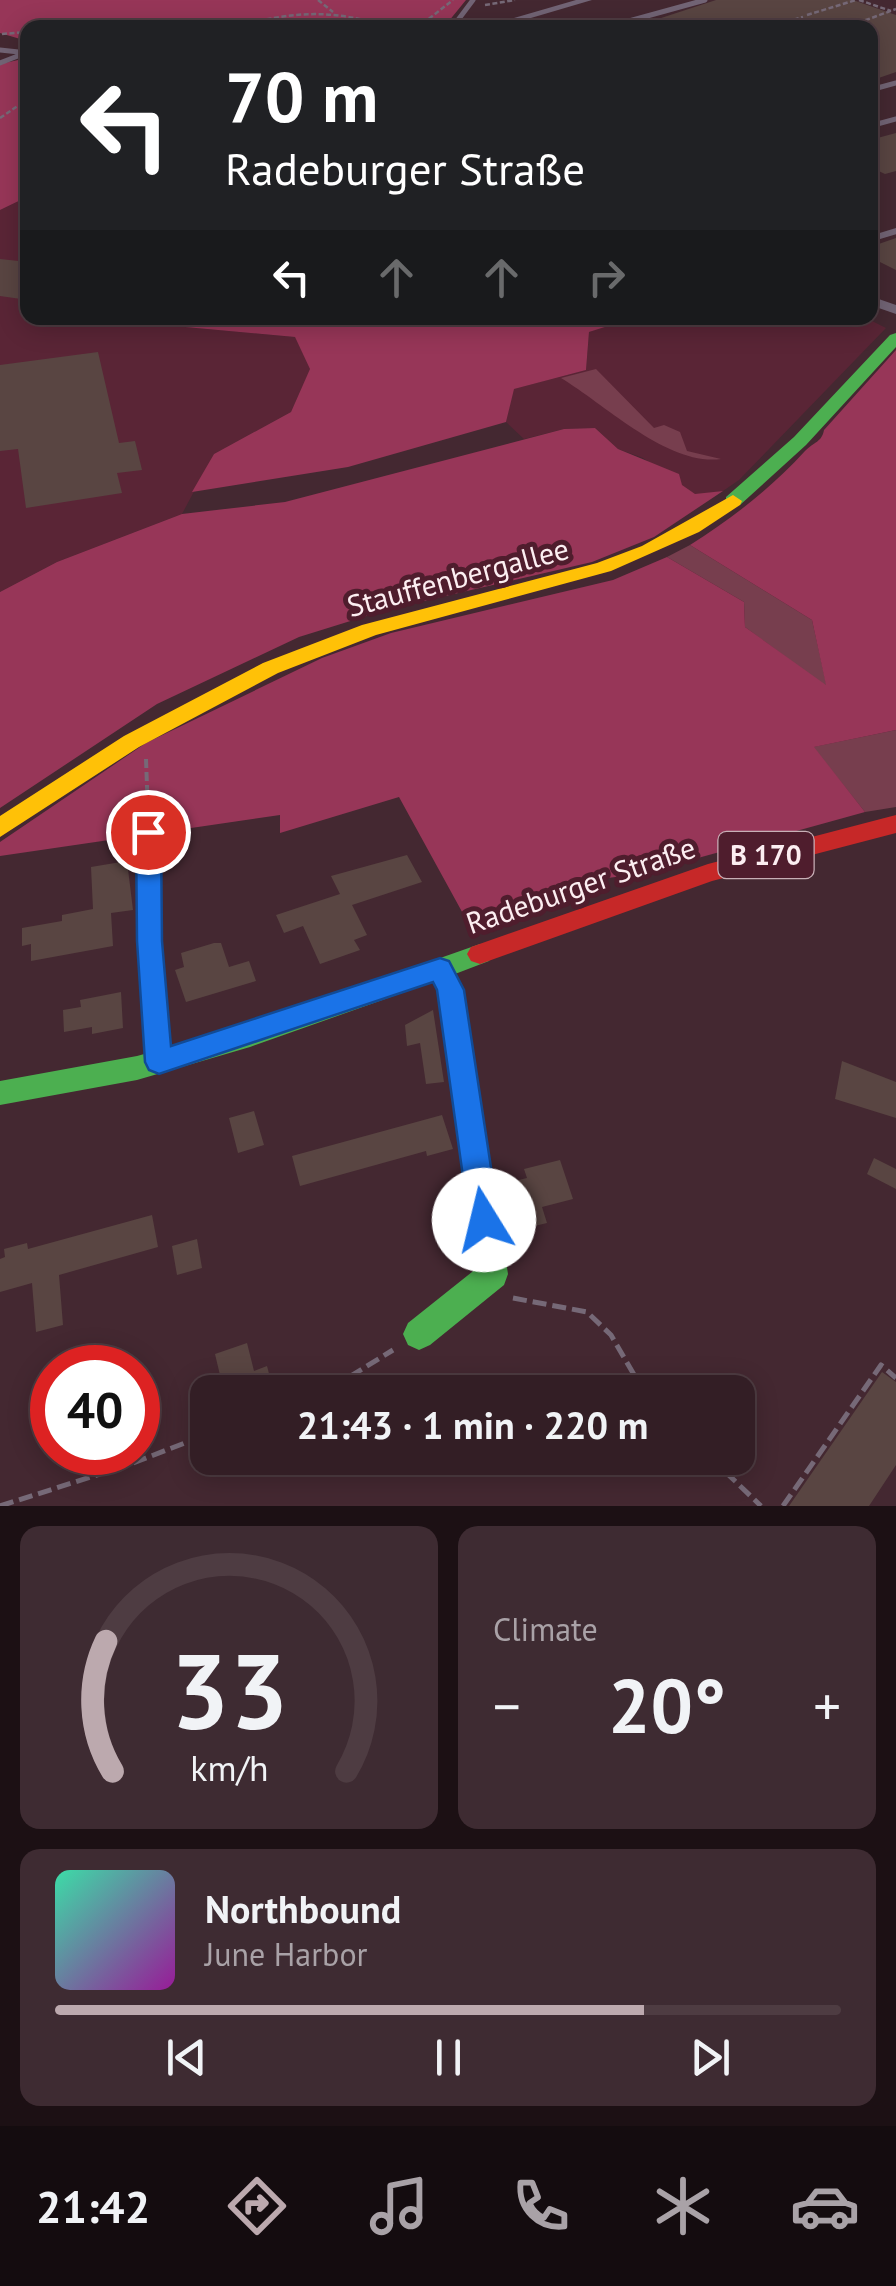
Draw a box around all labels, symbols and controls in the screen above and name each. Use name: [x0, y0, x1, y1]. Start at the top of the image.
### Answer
text: 70 m: [225, 51, 378, 141]
icon: left: [60, 60, 190, 190]
text: Radeburger Straße: [225, 139, 585, 197]
icon: left: [264, 250, 319, 305]
icon: ahead: [369, 250, 424, 305]
icon: ahead: [474, 250, 529, 305]
icon: right: [579, 250, 634, 305]
street label: Stauffenbergallee: [342, 528, 573, 625]
pin: [106, 790, 191, 875]
icon: arrive: [121, 805, 176, 860]
street label: Radeburger Straße: [461, 827, 700, 942]
road number: B 170: [718, 832, 814, 878]
position arrow: [432, 1168, 536, 1272]
speed limit sign: 40: [30, 1345, 160, 1475]
text: 21:43 · 1 min · 220 m: [297, 1400, 648, 1449]
text: Climate: [493, 1608, 598, 1650]
text: 33: [170, 1623, 288, 1758]
text: 20°: [608, 1657, 726, 1754]
text: −: [493, 1670, 521, 1741]
text: +: [813, 1670, 841, 1741]
text: km/h: [190, 1745, 268, 1791]
text: Northbound: [205, 1884, 401, 1933]
text: June Harbor: [205, 1933, 367, 1975]
icon: previous: [159, 2030, 214, 2085]
icon: pause: [421, 2030, 476, 2085]
icon: next: [683, 2030, 738, 2085]
icon: directions: [222, 2171, 292, 2241]
icon: music: [364, 2171, 434, 2241]
icon: phone: [506, 2171, 576, 2241]
icon: climate: [648, 2171, 718, 2241]
icon: car: [790, 2171, 860, 2241]
text: 21:42: [36, 2177, 150, 2235]

